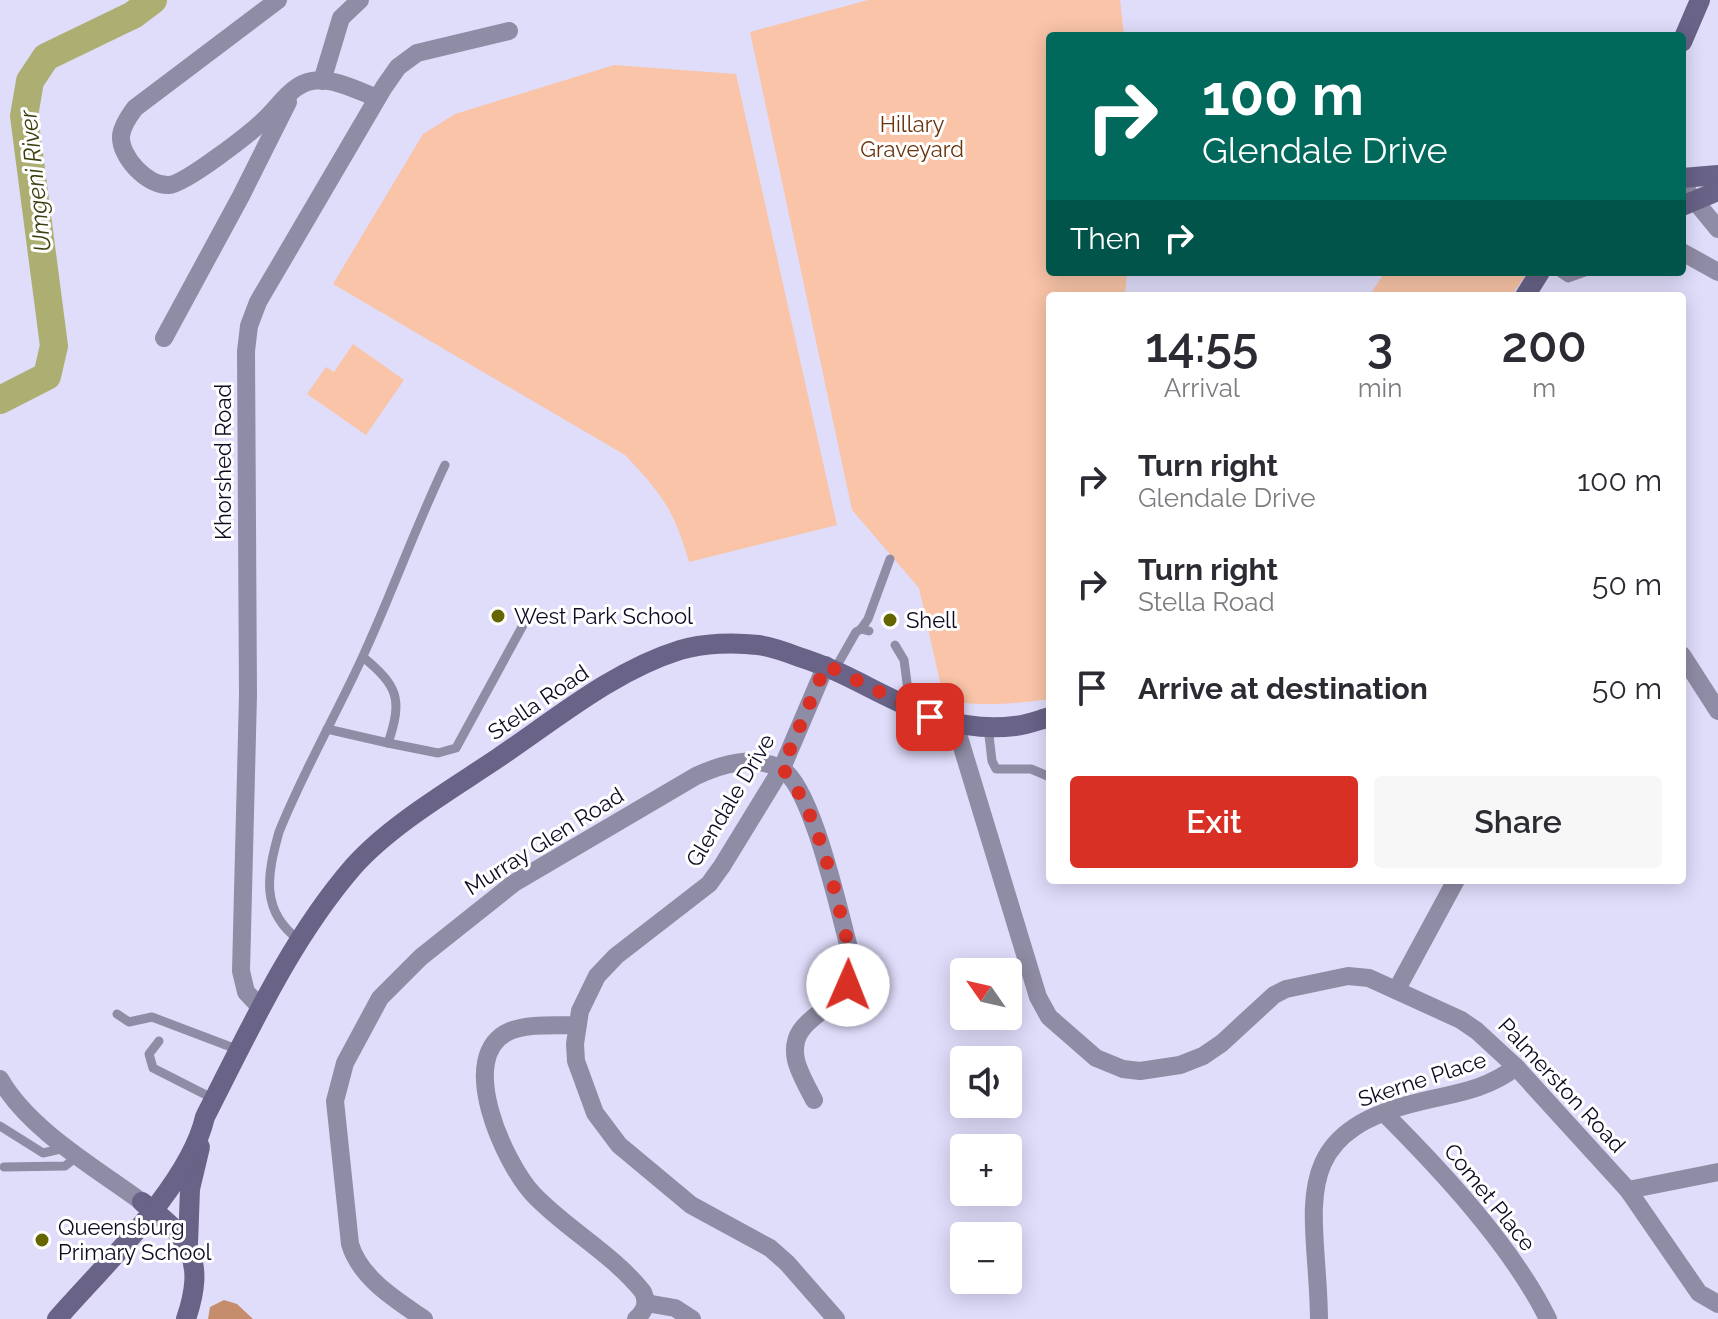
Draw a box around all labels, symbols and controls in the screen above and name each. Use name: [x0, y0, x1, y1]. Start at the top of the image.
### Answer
text: 100 m: [1202, 62, 1364, 128]
icon: right: [1070, 64, 1174, 168]
water label: Umgeni River: [13, 108, 57, 253]
park label: Hillary Graveyard: [860, 111, 964, 162]
text: Glendale Drive: [1202, 129, 1448, 171]
icon: right: [1157, 216, 1201, 260]
text: Then: [1070, 221, 1141, 256]
text: 14:55: [1145, 317, 1258, 373]
text: 3: [1367, 317, 1393, 373]
text: 200: [1502, 317, 1587, 373]
text: Arrival: [1164, 373, 1240, 403]
text: min: [1358, 373, 1402, 403]
text: m: [1532, 373, 1556, 403]
street label: Khorshed Road: [210, 384, 236, 540]
text: Turn right: [1138, 448, 1278, 483]
icon: right: [1070, 458, 1114, 502]
text: 100 m: [1577, 463, 1662, 498]
text: Glendale Drive: [1138, 483, 1315, 513]
text: Turn right: [1138, 552, 1278, 587]
icon: right: [1070, 562, 1114, 606]
text: 50 m: [1592, 567, 1662, 602]
text: Stella Road: [1138, 587, 1275, 617]
place label: West Park School: [514, 603, 693, 629]
marker: West Park School: [489, 607, 507, 625]
place label: Shell: [906, 607, 957, 633]
marker: Shell: [881, 611, 899, 629]
street label: Stella Road: [483, 659, 593, 745]
icon: arrive: [1070, 666, 1114, 710]
text: Arrive at destination: [1138, 671, 1428, 706]
text: 50 m: [1592, 671, 1662, 706]
pin: [896, 683, 964, 751]
icon: arrive: [908, 695, 952, 739]
street label: Glendale Drive: [680, 729, 780, 871]
button: Exit: [1070, 776, 1358, 868]
button: Share: [1374, 776, 1662, 868]
street label: Murray Glen Road: [460, 782, 628, 900]
position arrow: [806, 943, 890, 1027]
north arrow: [950, 958, 1022, 1030]
map controls: [950, 958, 1022, 1294]
street label: Palmerston Road: [1493, 1012, 1631, 1158]
button: sound: [950, 1046, 1022, 1118]
street label: Skerne Place: [1355, 1046, 1489, 1112]
button: +: [950, 1134, 1022, 1206]
street label: Comet Place: [1439, 1138, 1541, 1256]
place label: Queensburg Primary School: [58, 1214, 212, 1265]
button: −: [950, 1222, 1022, 1294]
marker: Queensburg Primary School: [33, 1231, 51, 1249]

